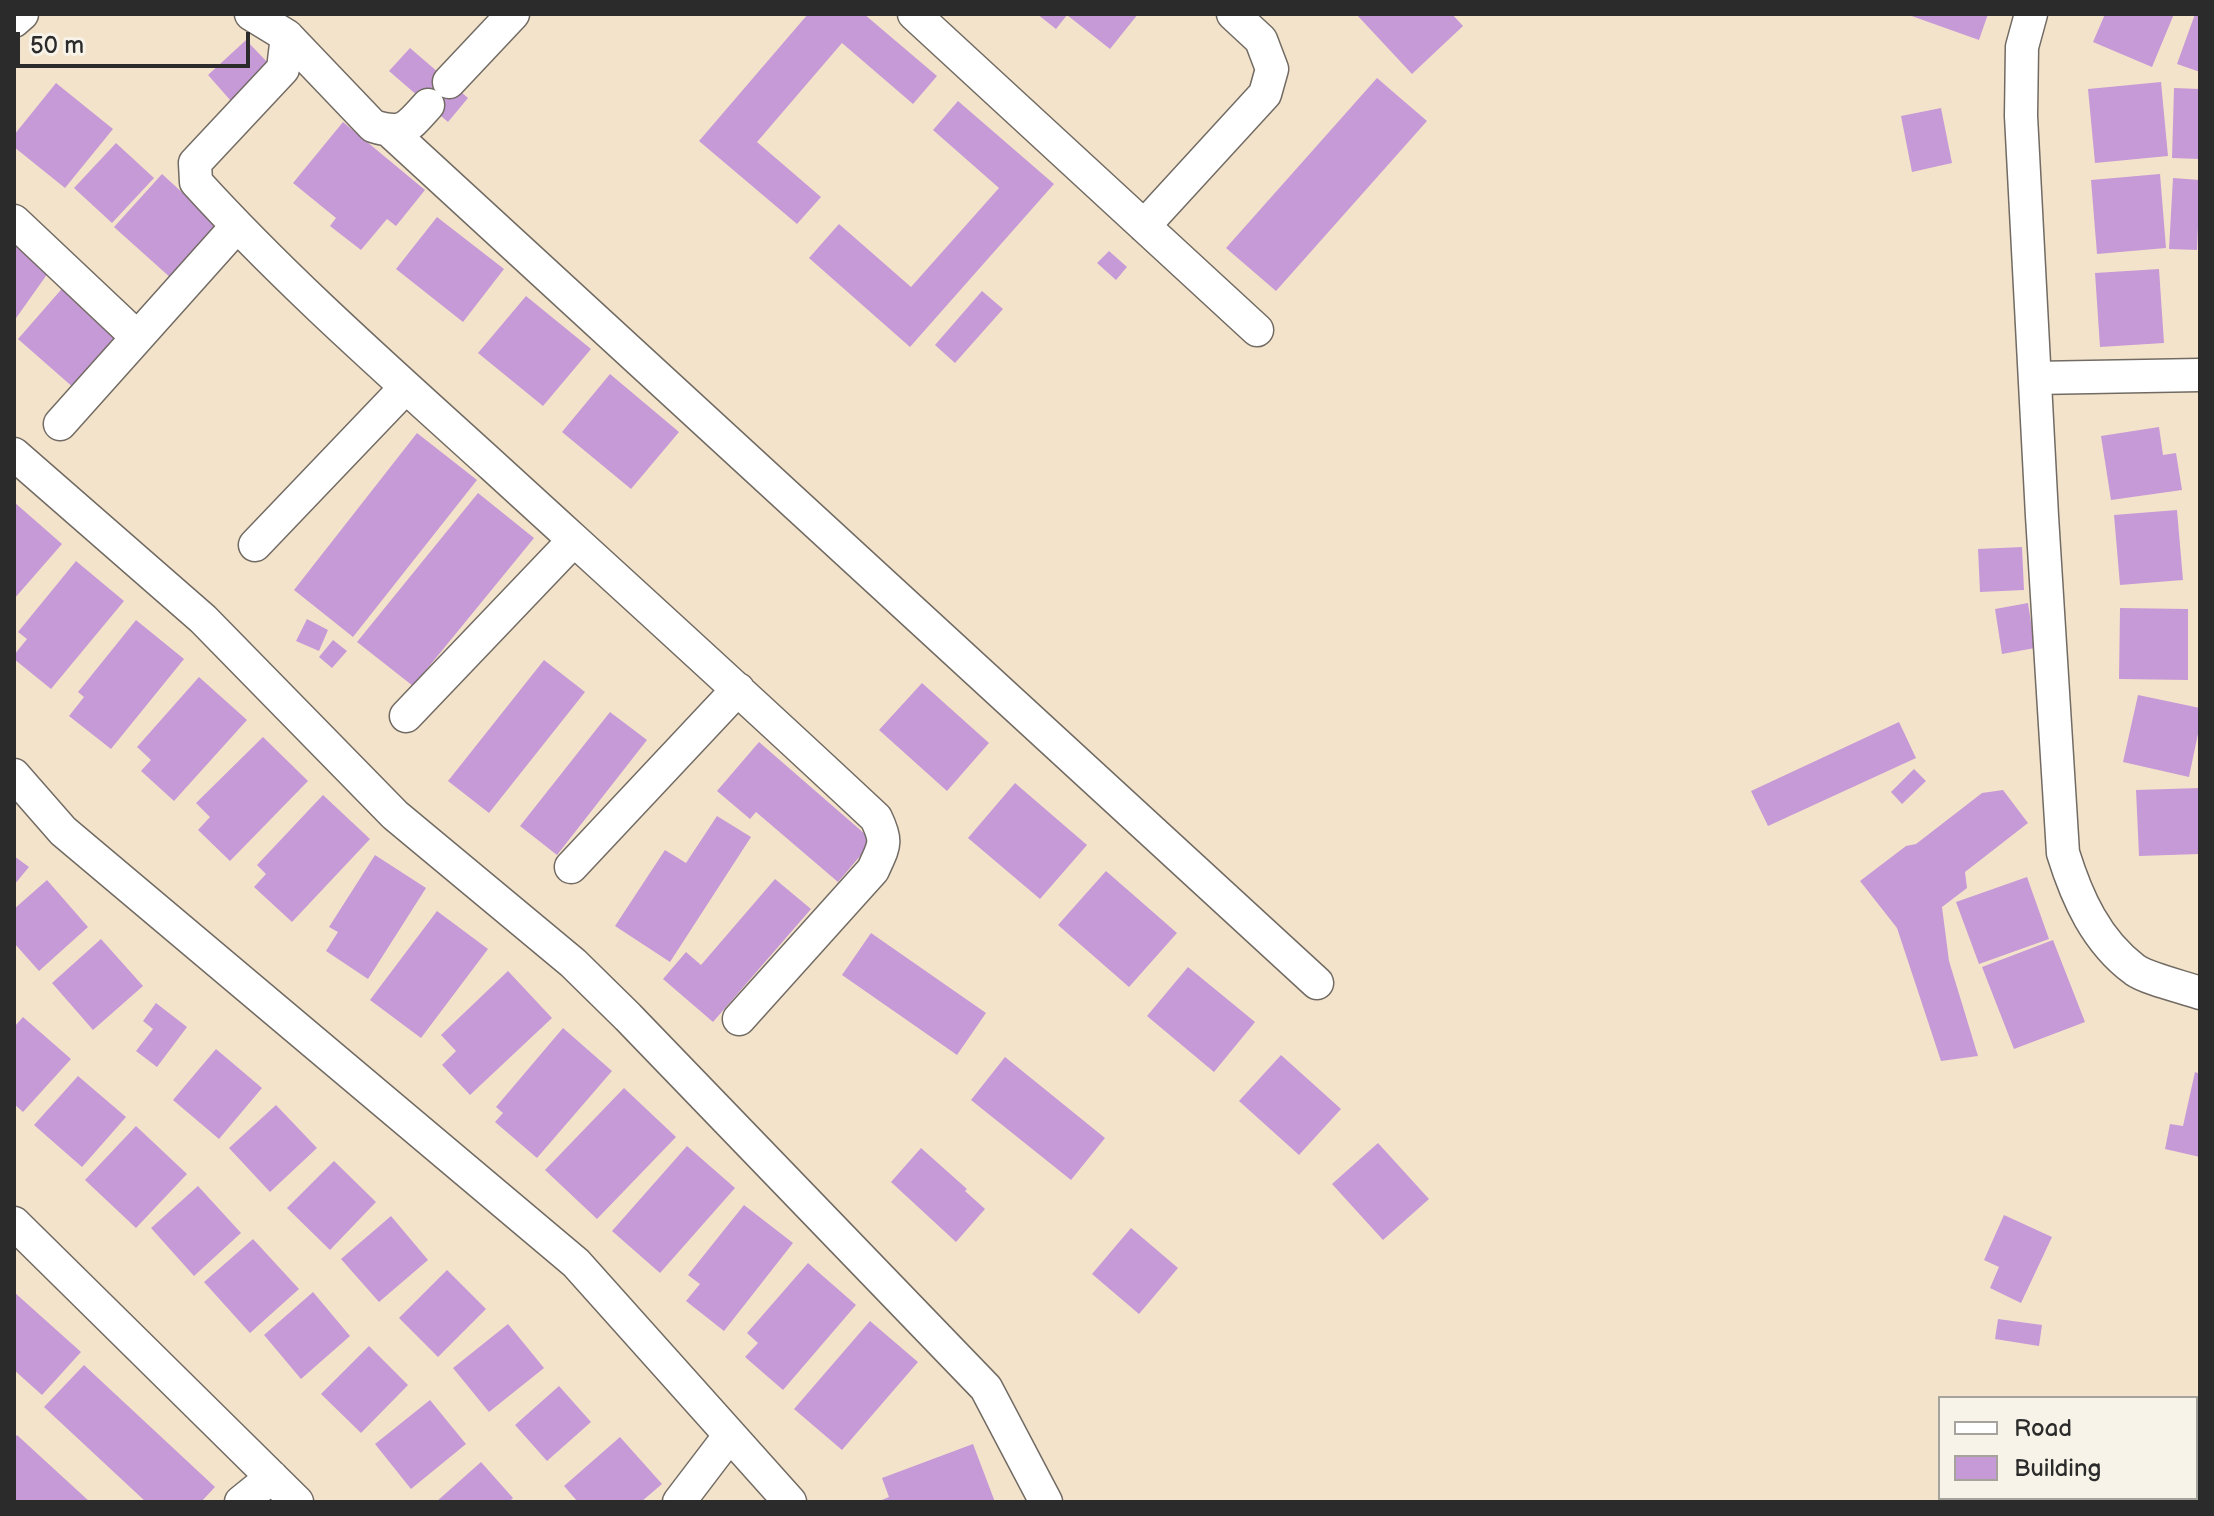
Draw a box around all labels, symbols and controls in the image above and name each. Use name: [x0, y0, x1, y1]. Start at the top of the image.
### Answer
scale bar: [20, 16, 254, 66]
text: 50 m: [30, 31, 84, 60]
legend: [1938, 1396, 2198, 1500]
text: Road: [2014, 1414, 2072, 1443]
text: Building: [2014, 1454, 2101, 1483]

